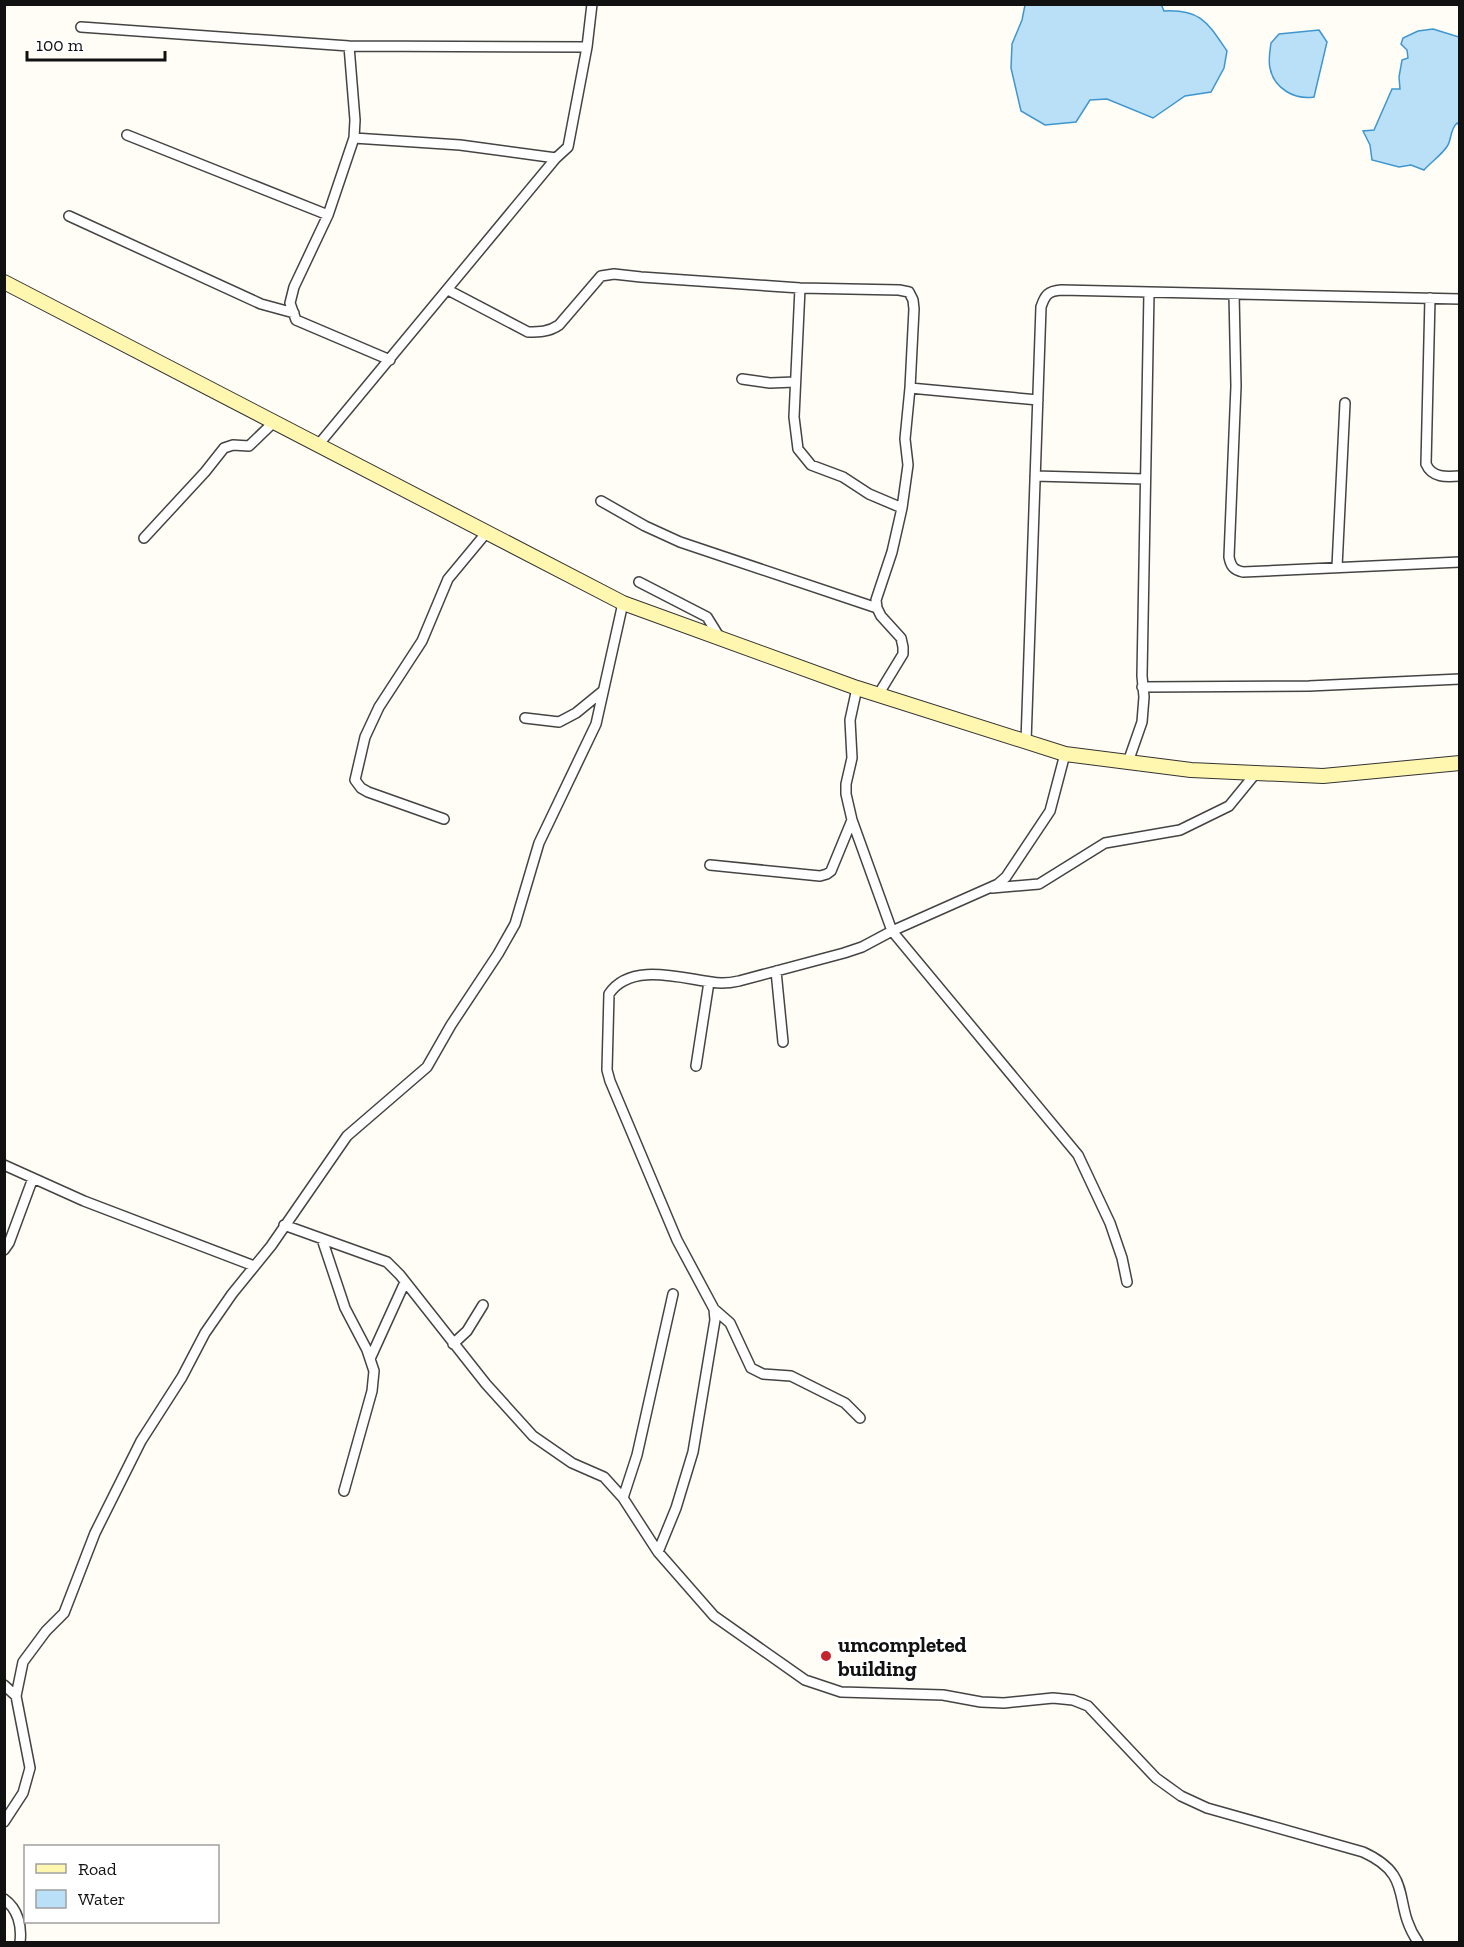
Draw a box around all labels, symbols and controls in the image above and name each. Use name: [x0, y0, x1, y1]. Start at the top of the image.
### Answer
scale bar: [27, 24, 165, 62]
text: 100 m: [36, 34, 84, 56]
place label: umcompleted building: [837, 1632, 967, 1681]
marker: umcompleted building: [819, 1649, 833, 1663]
legend: [24, 1845, 219, 1923]
text: Road: [78, 1858, 117, 1880]
text: Water: [78, 1888, 125, 1910]

